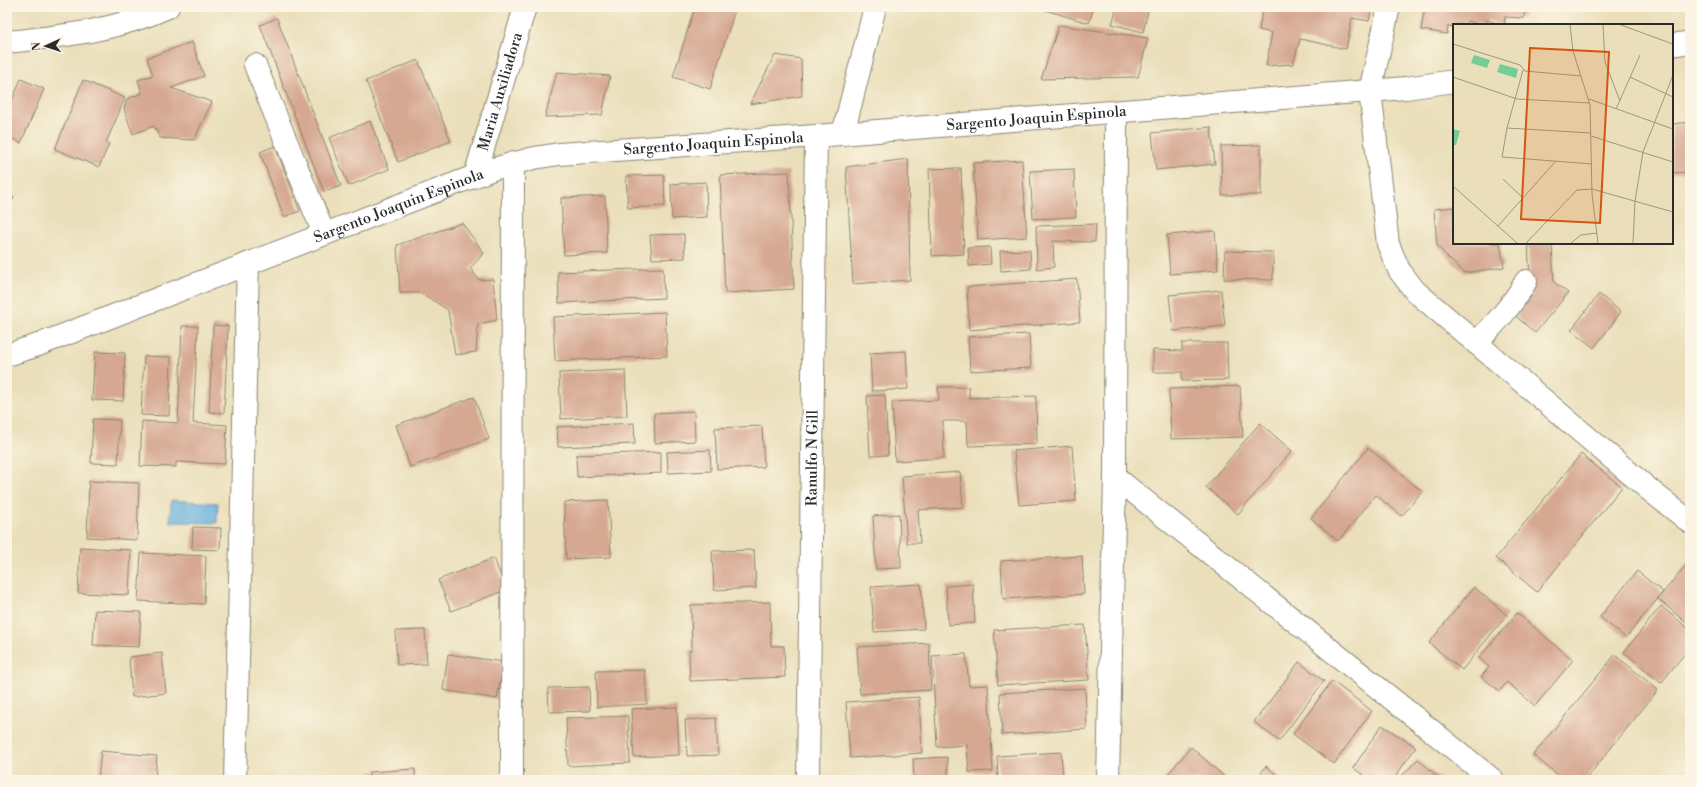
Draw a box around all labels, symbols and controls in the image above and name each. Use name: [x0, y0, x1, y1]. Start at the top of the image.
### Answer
inset map: [1453, 24, 1673, 244]
north arrow: [26, 26, 66, 66]
street label: Maria Auxiliadora: [473, 30, 527, 153]
text: N: [30, 41, 44, 51]
street label: Sargento Joaquin Espinola: [946, 101, 1128, 135]
street label: Sargento Joaquin Espinola: [623, 127, 805, 159]
street label: Sargento Joaquin Espinola: [311, 164, 486, 247]
street label: Ranulfo N Gill: [802, 409, 822, 506]

